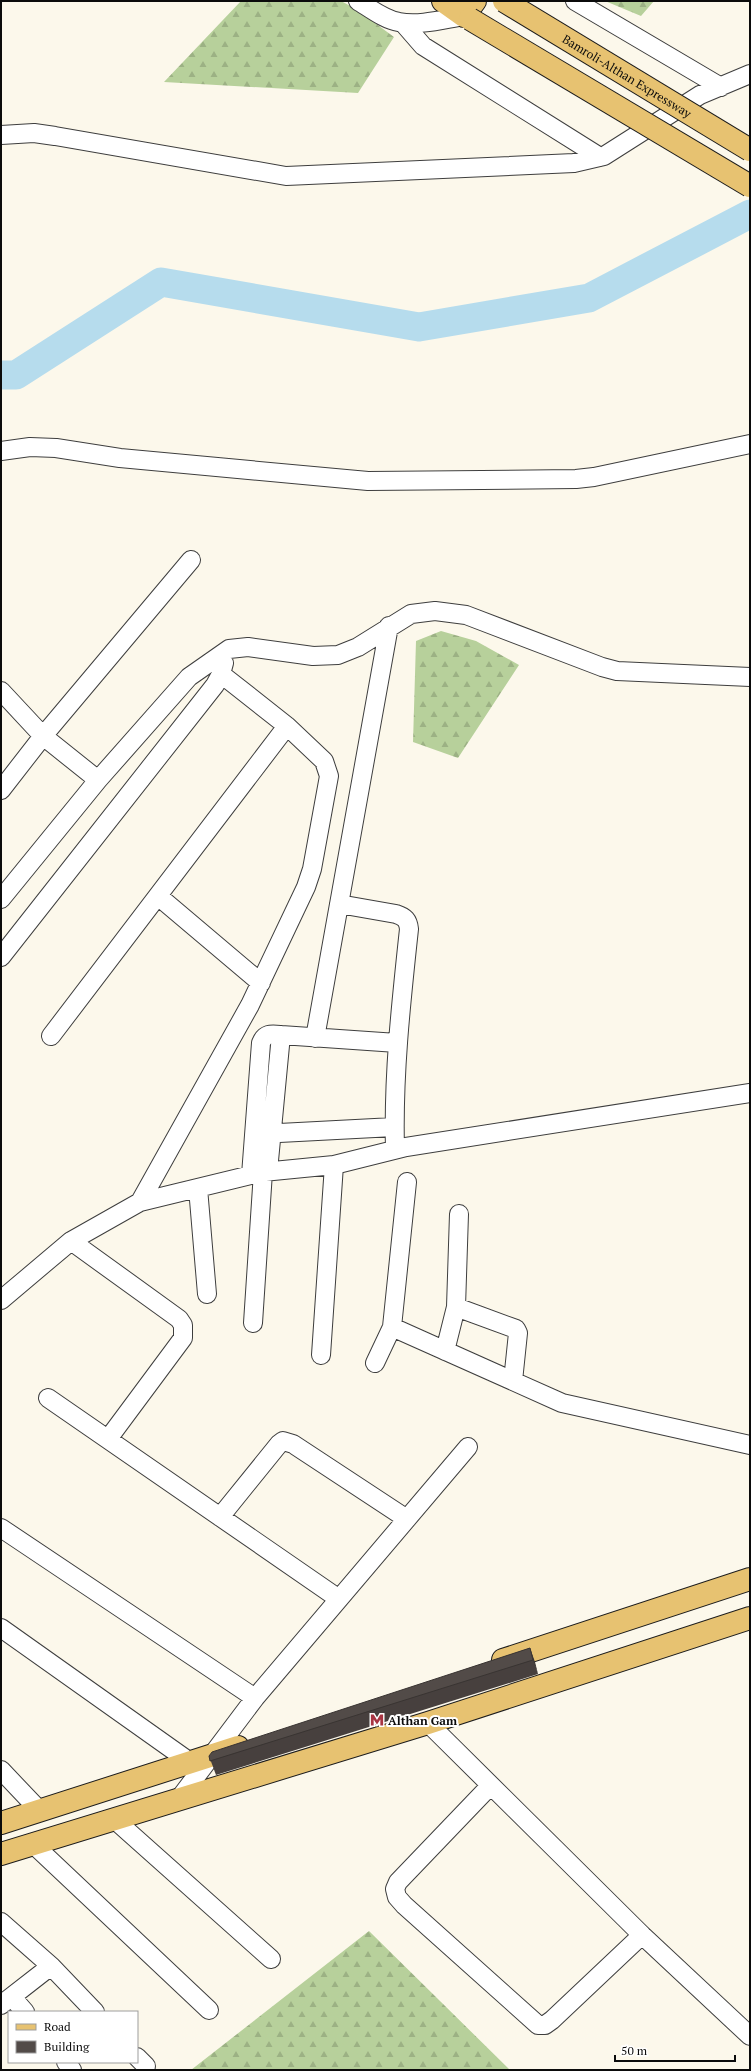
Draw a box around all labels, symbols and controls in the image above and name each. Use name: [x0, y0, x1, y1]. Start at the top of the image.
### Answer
street label: Bamroli-Althan Expressway: [560, 31, 695, 121]
metro station icon: Althan Gam: [369, 1712, 385, 1728]
place label: Althan Gam: [388, 1713, 457, 1728]
legend: [8, 2011, 138, 2063]
text: Road: [44, 2019, 71, 2034]
scale bar: [615, 2037, 735, 2063]
text: Building: [44, 2039, 90, 2054]
text: 50 m: [621, 2043, 648, 2058]

